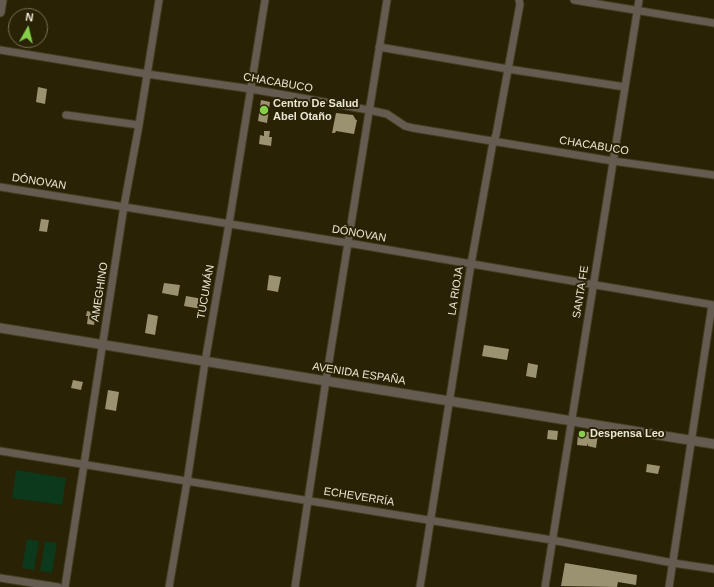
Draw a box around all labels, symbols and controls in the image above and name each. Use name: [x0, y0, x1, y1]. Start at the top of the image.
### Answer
north arrow: [8, 8, 48, 48]
text: N: [25, 11, 34, 24]
street label: CHACABUCO: [242, 70, 314, 96]
place label: Centro De Salud Abel Otaño: [273, 97, 359, 123]
marker: Centro De Salud Abel Otaño: [258, 104, 270, 116]
street label: CHACABUCO: [558, 134, 630, 158]
street label: DÓNOVAN: [11, 171, 67, 193]
street label: DÓNOVAN: [331, 223, 387, 245]
street label: AMEGHINO: [89, 261, 111, 323]
street label: TUCUMÁN: [195, 264, 217, 320]
street label: SANTA FE: [570, 265, 592, 319]
street label: LA RIOJA: [446, 266, 466, 316]
street label: AVENIDA ESPAÑA: [311, 360, 407, 388]
place label: Despensa Leo: [590, 427, 665, 441]
marker: Despensa Leo: [577, 429, 587, 439]
street label: ECHEVERRÍA: [323, 485, 395, 509]

